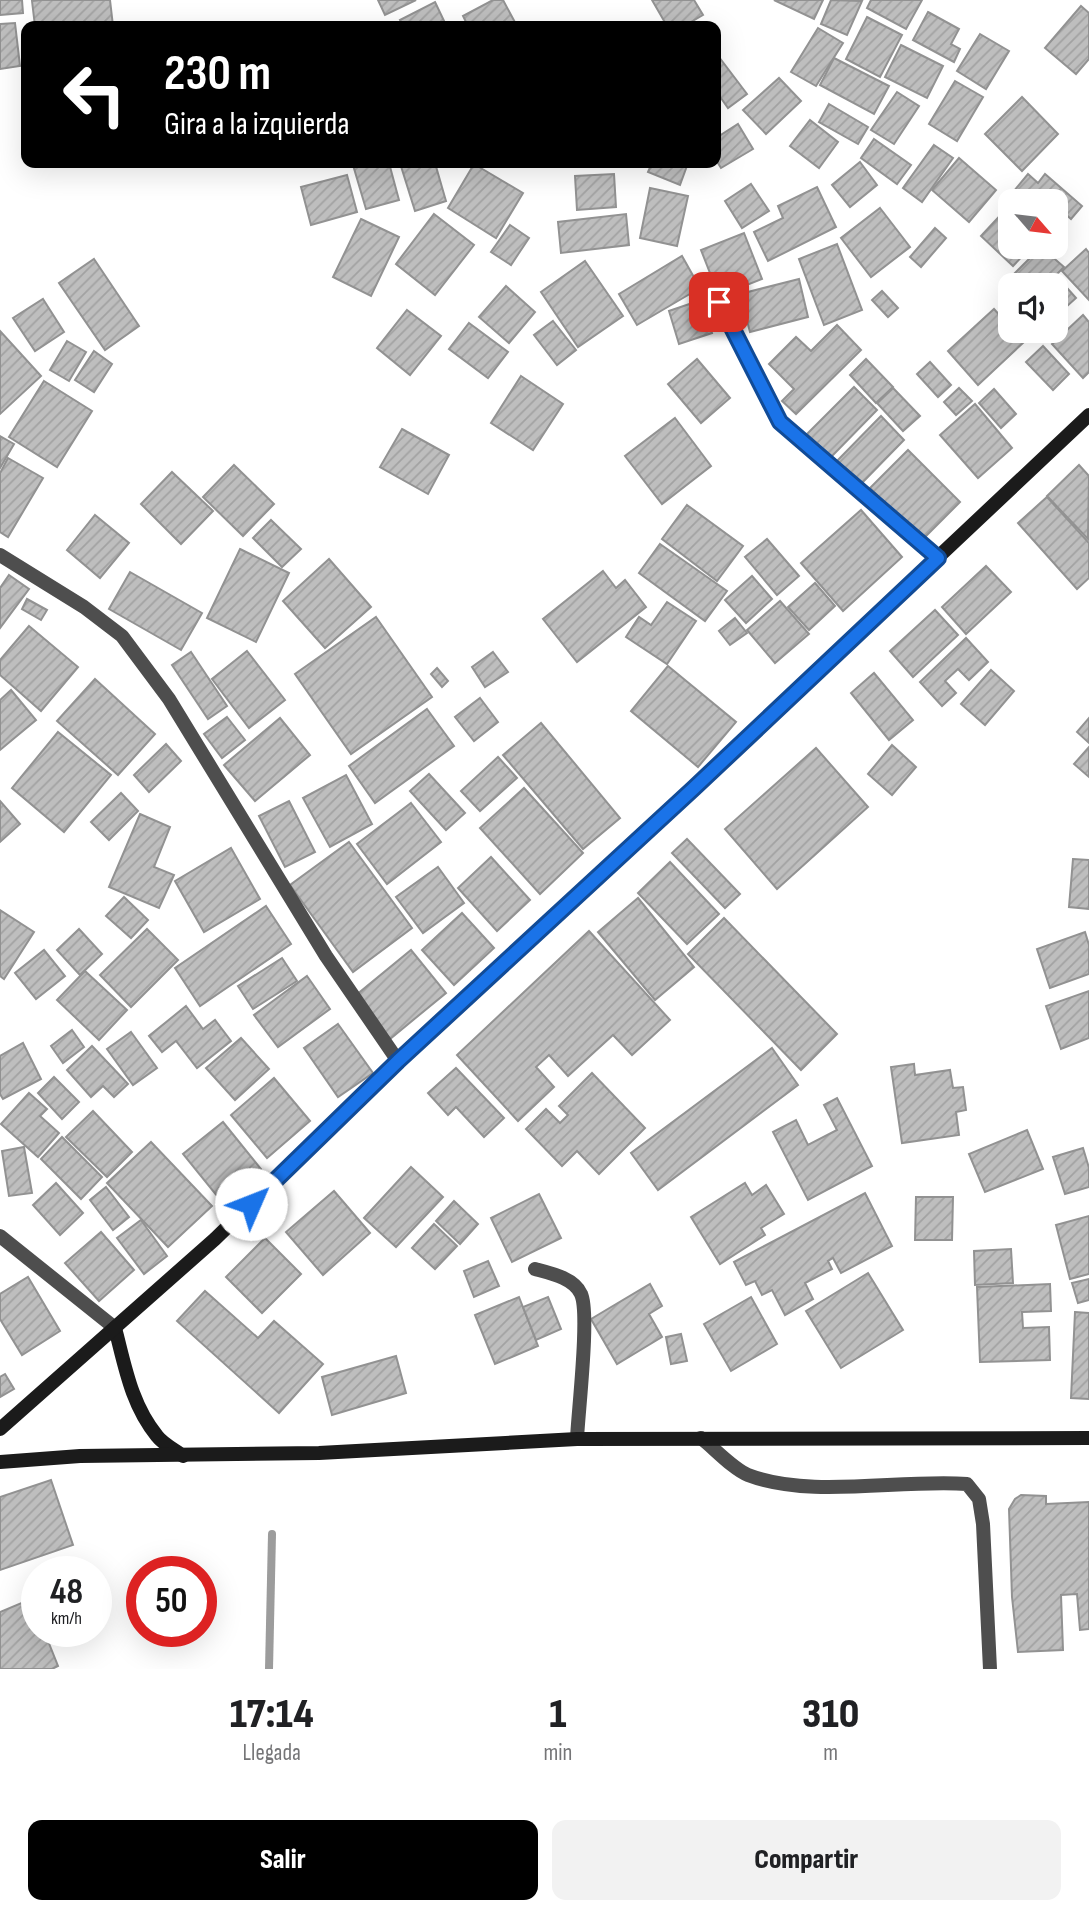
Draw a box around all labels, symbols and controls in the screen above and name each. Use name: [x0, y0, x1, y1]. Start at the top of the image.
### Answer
text: 230 m: [164, 45, 271, 104]
icon: left: [49, 49, 140, 140]
text: Gira a la izquierda: [164, 105, 350, 144]
north arrow: [998, 189, 1068, 259]
map controls: [998, 189, 1068, 343]
pin: [689, 272, 749, 332]
button: sound: [998, 273, 1068, 343]
icon: arrive: [700, 283, 738, 321]
position arrow: [214, 1167, 288, 1241]
speed limit sign: 50: [126, 1556, 217, 1647]
text: 48: [50, 1571, 83, 1614]
text: km/h: [51, 1608, 82, 1629]
text: 17:14: [230, 1689, 314, 1740]
text: 1: [549, 1689, 567, 1740]
text: 310: [802, 1689, 859, 1740]
text: Llegada: [243, 1739, 301, 1767]
text: min: [543, 1739, 572, 1767]
text: m: [823, 1739, 838, 1767]
button: Salir: [28, 1820, 538, 1900]
button: Compartir: [552, 1820, 1061, 1900]

